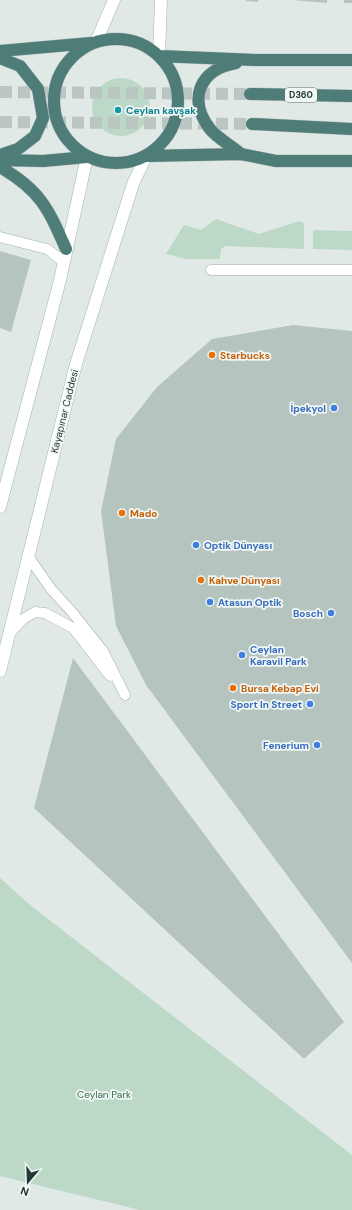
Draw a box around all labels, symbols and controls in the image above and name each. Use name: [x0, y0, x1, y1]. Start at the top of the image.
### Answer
road number: D360: [285, 88, 317, 102]
place label: Ceylan kavşak: [126, 104, 196, 117]
marker: Ceylan kavşak: [113, 105, 123, 115]
place label: Starbucks: [220, 349, 270, 362]
marker: Starbucks: [207, 350, 217, 360]
street label: Kayapınar Caddesi: [48, 368, 81, 454]
place label: İpekyol: [291, 402, 326, 415]
marker: İpekyol: [329, 403, 339, 413]
place label: Mado: [130, 507, 157, 520]
marker: Mado: [117, 508, 127, 518]
place label: Optik Dünyası: [204, 539, 272, 552]
marker: Optik Dünyası: [191, 540, 201, 550]
place label: Kahve Dünyası: [209, 574, 280, 587]
marker: Kahve Dünyası: [196, 575, 206, 585]
place label: Atasun Optik: [218, 596, 282, 609]
marker: Atasun Optik: [205, 597, 215, 607]
place label: Bosch: [293, 607, 323, 620]
marker: Bosch: [326, 608, 336, 618]
place label: Ceylan Karavil Park: [250, 643, 307, 668]
marker: Ceylan Karavil Park: [237, 650, 247, 660]
place label: Bursa Kebap Evi: [241, 682, 319, 695]
marker: Bursa Kebap Evi: [228, 683, 238, 693]
place label: Sport In Street: [231, 698, 302, 711]
marker: Sport In Street: [305, 699, 315, 709]
place label: Fenerium: [263, 739, 309, 752]
marker: Fenerium: [312, 740, 322, 750]
park label: Ceylan Park: [77, 1088, 131, 1101]
north arrow: [8, 1162, 48, 1202]
text: N: [19, 1184, 31, 1199]

